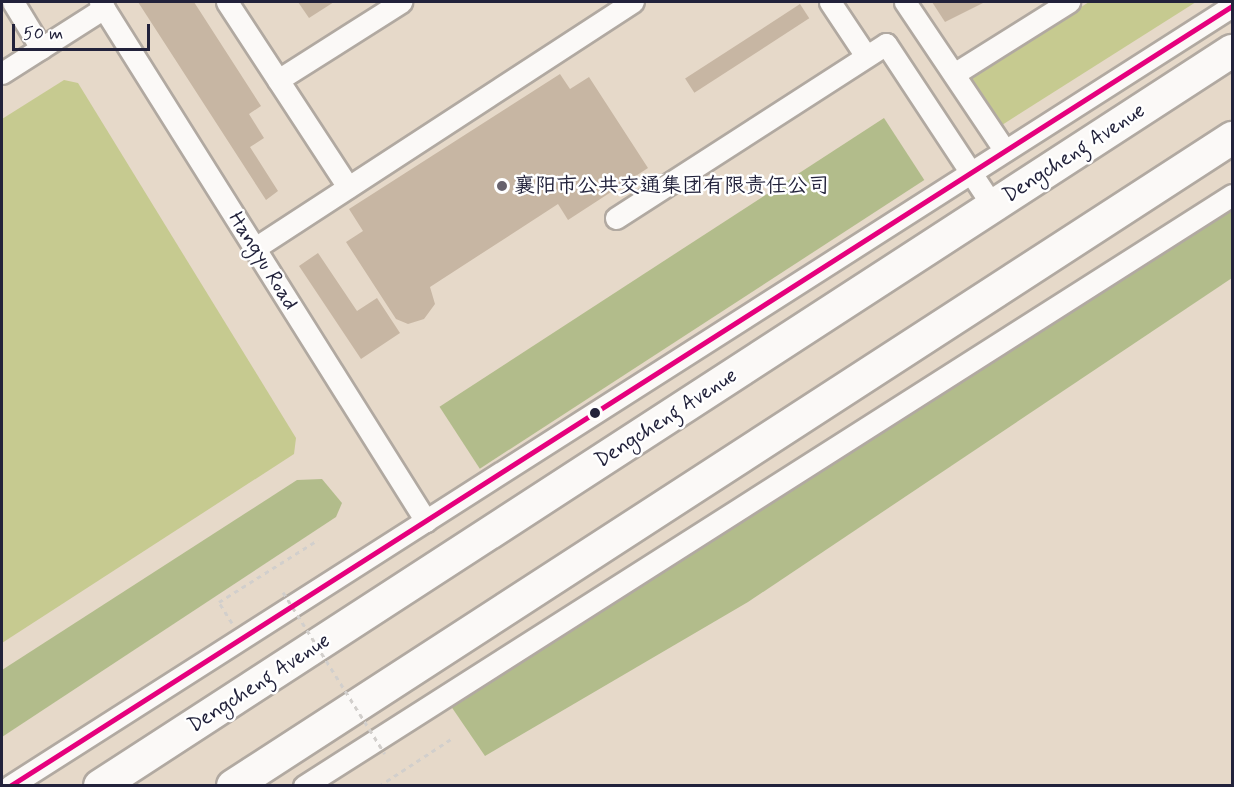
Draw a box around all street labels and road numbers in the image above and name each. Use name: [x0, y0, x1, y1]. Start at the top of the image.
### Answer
street label: Dengcheng Avenue: [996, 97, 1152, 209]
street label: Hangyu Road: [223, 207, 303, 315]
street label: Dengcheng Avenue: [588, 362, 744, 474]
street label: Dengcheng Avenue: [181, 627, 337, 739]

